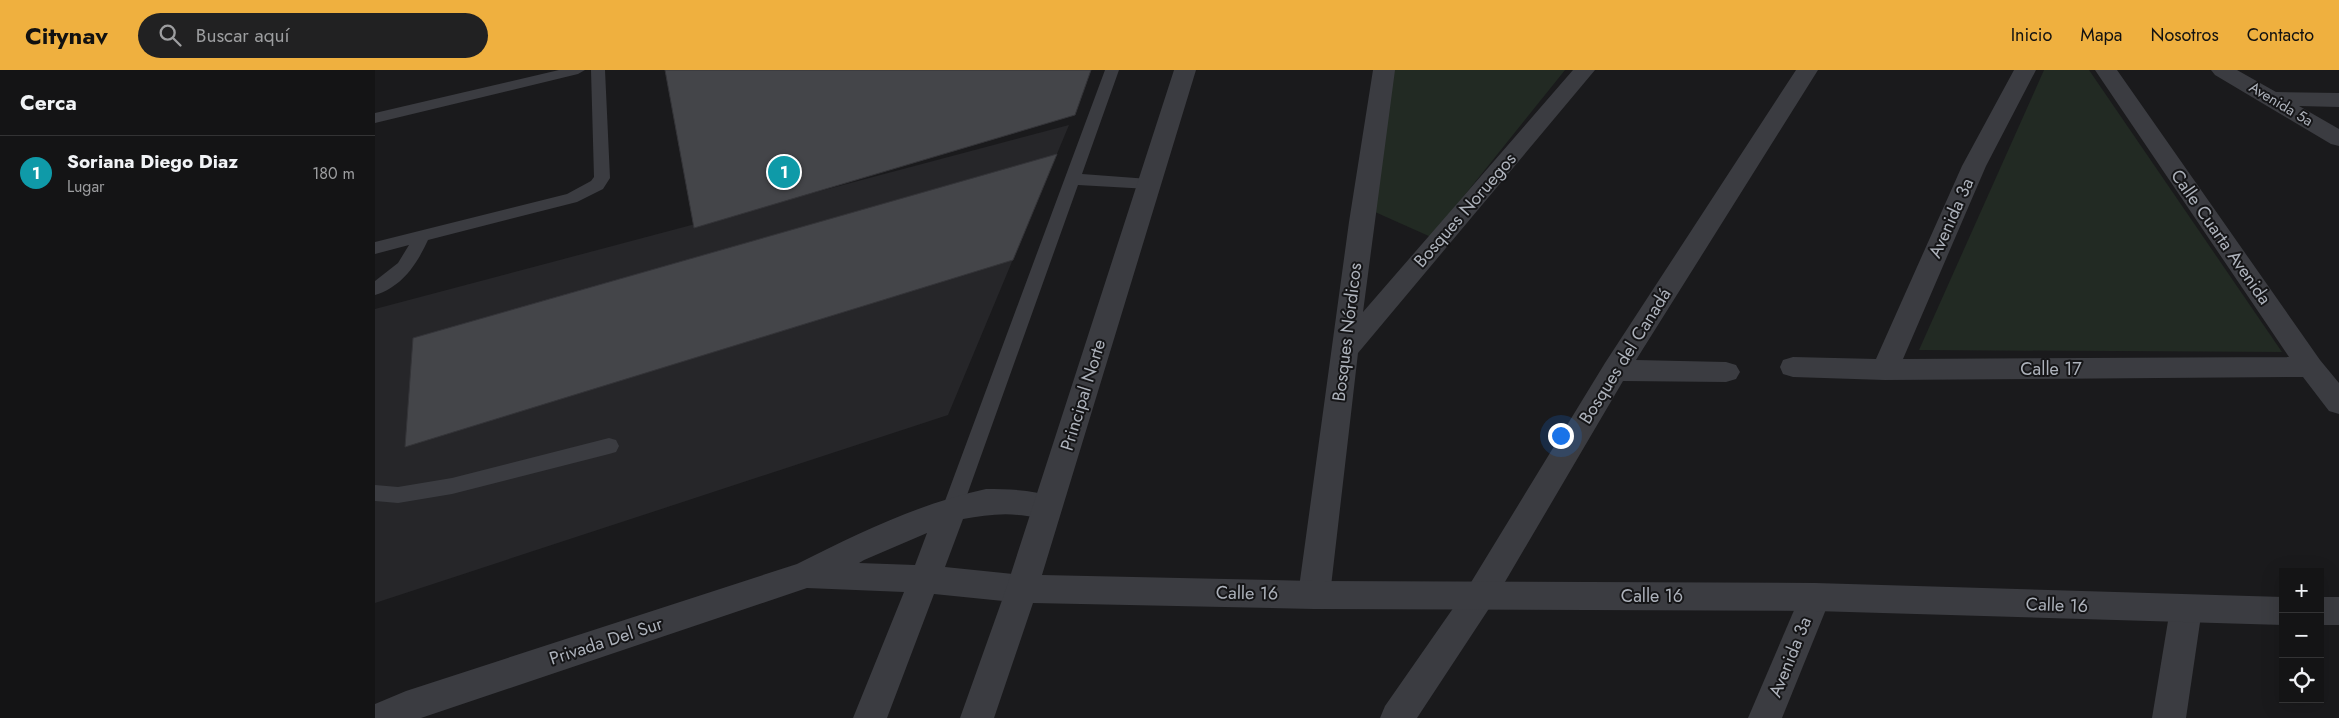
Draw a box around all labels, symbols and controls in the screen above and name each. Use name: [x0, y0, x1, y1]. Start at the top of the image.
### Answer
search box: [138, 13, 488, 58]
text: Citynav: [25, 18, 108, 53]
icon: search: [156, 21, 184, 49]
text: Buscar aquí: [196, 22, 289, 49]
text: Inicio: [2011, 22, 2052, 48]
text: Mapa: [2080, 22, 2122, 48]
text: Nosotros: [2150, 22, 2219, 48]
text: Contacto: [2247, 22, 2314, 48]
street label: Avenida 5a: [2245, 76, 2317, 132]
text: Cerca: [20, 88, 77, 118]
street label: Bosques Noruegos: [1408, 147, 1522, 273]
text: Soriana Diego Diaz: [67, 148, 238, 175]
pin: 1: [768, 153, 800, 191]
text: 1: [32, 162, 40, 185]
text: 180 m: [312, 162, 355, 185]
street label: Calle Cuarta Avenida: [2165, 164, 2277, 310]
street label: Avenida 3a: [1922, 174, 1980, 262]
text: Lugar: [67, 175, 105, 198]
street label: Bosques Nórdicos: [1326, 261, 1368, 403]
street label: Bosques del Canadá: [1573, 283, 1677, 429]
street label: Principal Norte: [1054, 336, 1112, 454]
street label: Calle 17: [2020, 356, 2082, 382]
your location: [1548, 423, 1574, 449]
map controls: [2279, 568, 2324, 703]
button: +: [2279, 568, 2324, 613]
street label: Calle 16: [1216, 579, 1278, 607]
street label: Calle 16: [1621, 583, 1683, 609]
street label: Calle 16: [2025, 591, 2089, 619]
street label: Privada Del Sur: [546, 610, 667, 672]
street label: Avenida 3a: [1762, 613, 1818, 701]
button: −: [2279, 613, 2324, 658]
button: locate: [2279, 658, 2324, 703]

